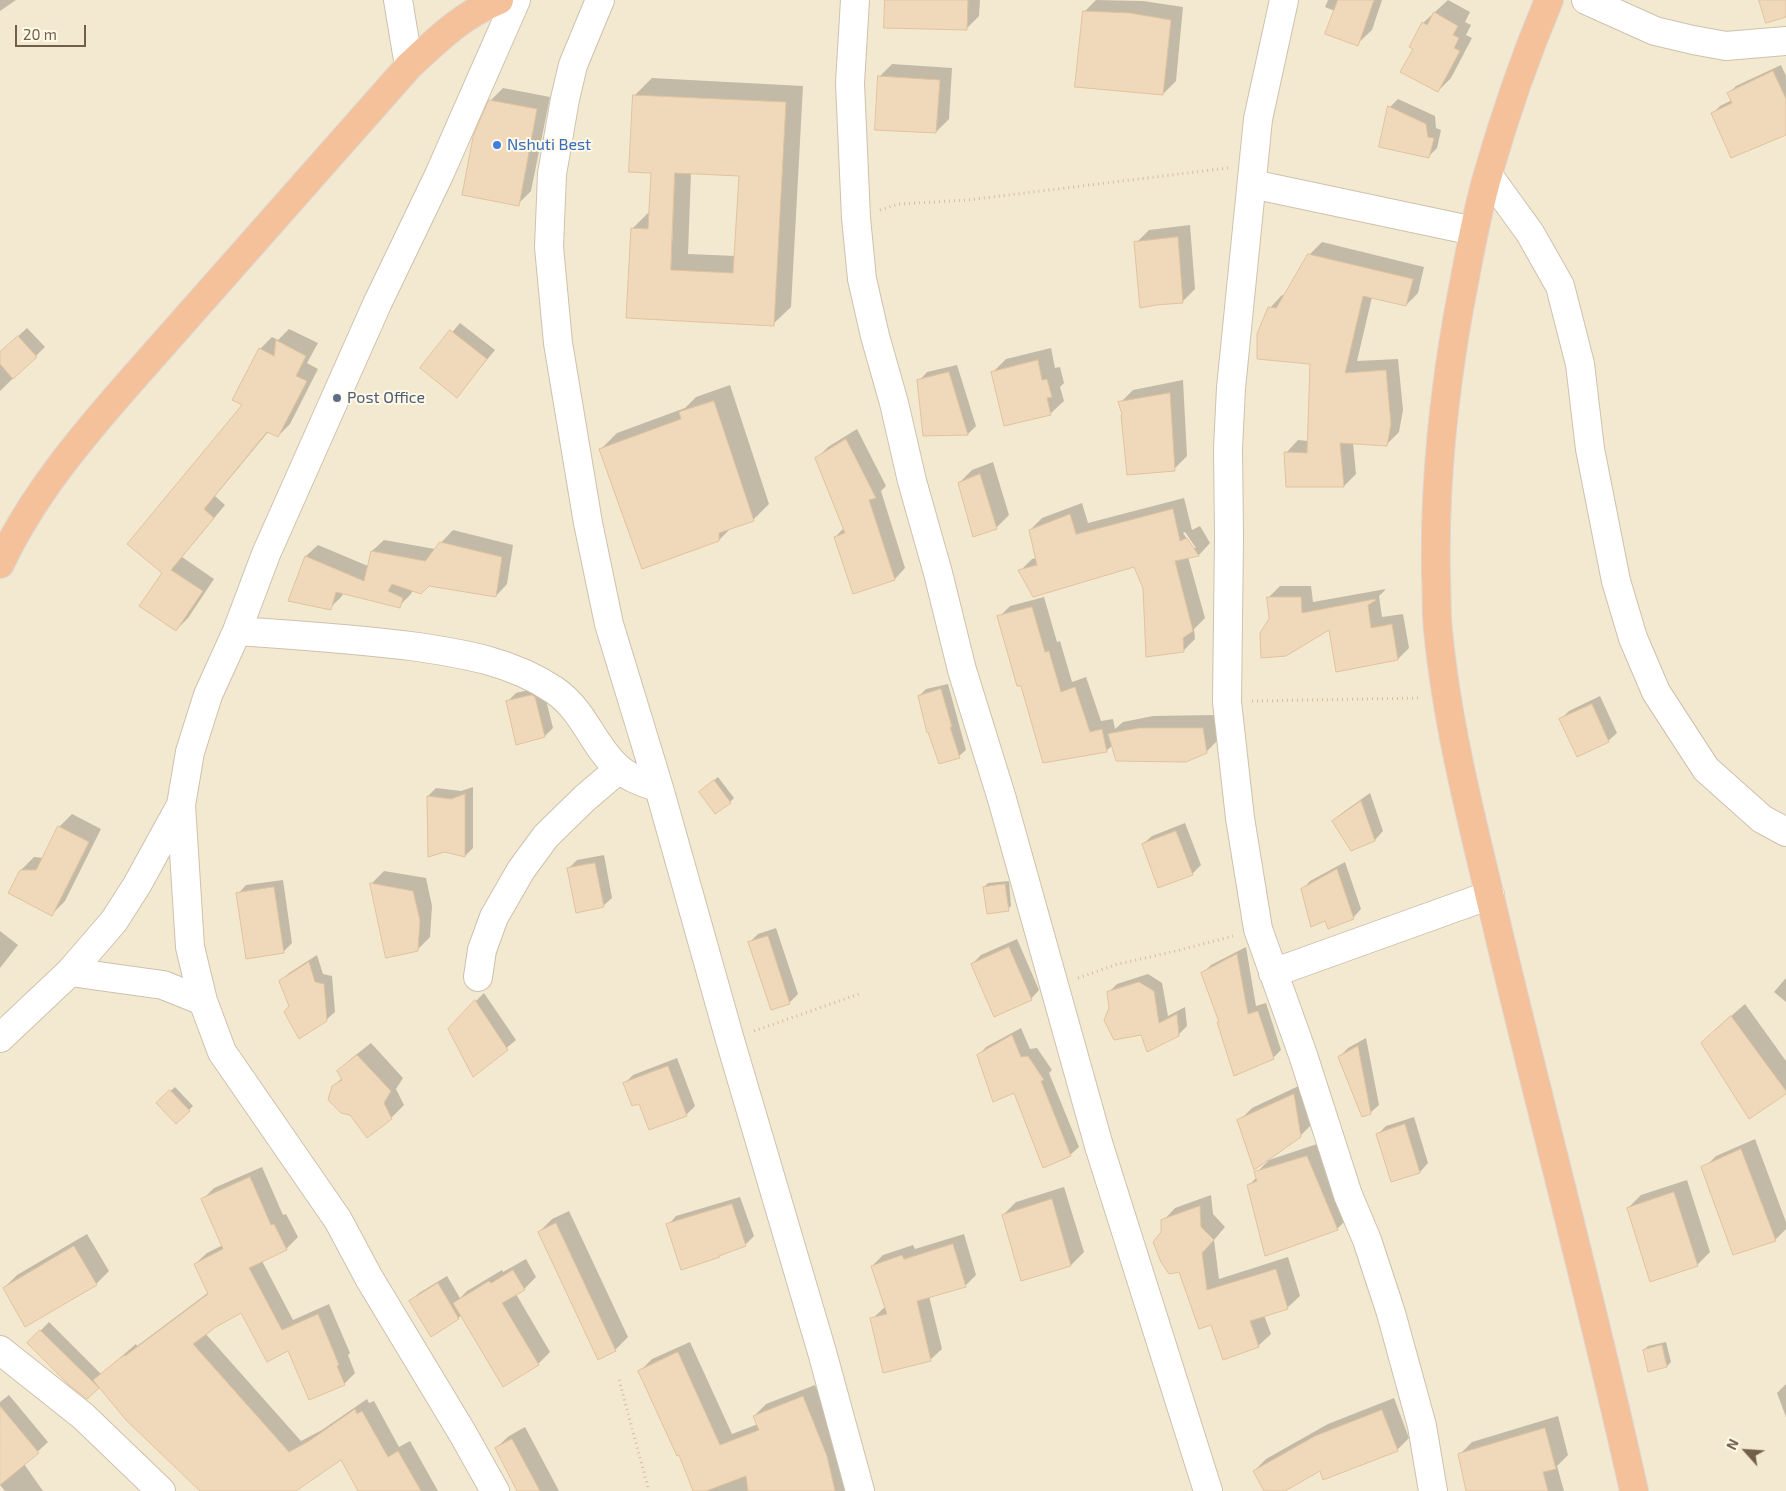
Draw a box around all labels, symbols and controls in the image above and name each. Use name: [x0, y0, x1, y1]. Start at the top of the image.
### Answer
scale bar: [18, 15, 89, 47]
text: 20 m: [23, 25, 57, 43]
place label: Nshuti Best: [507, 135, 591, 155]
marker: Nshuti Best: [491, 139, 503, 151]
place label: Post Office: [347, 388, 425, 408]
marker: Post Office: [331, 392, 343, 404]
north arrow: [1721, 1426, 1771, 1476]
text: N: [1722, 1436, 1742, 1452]

